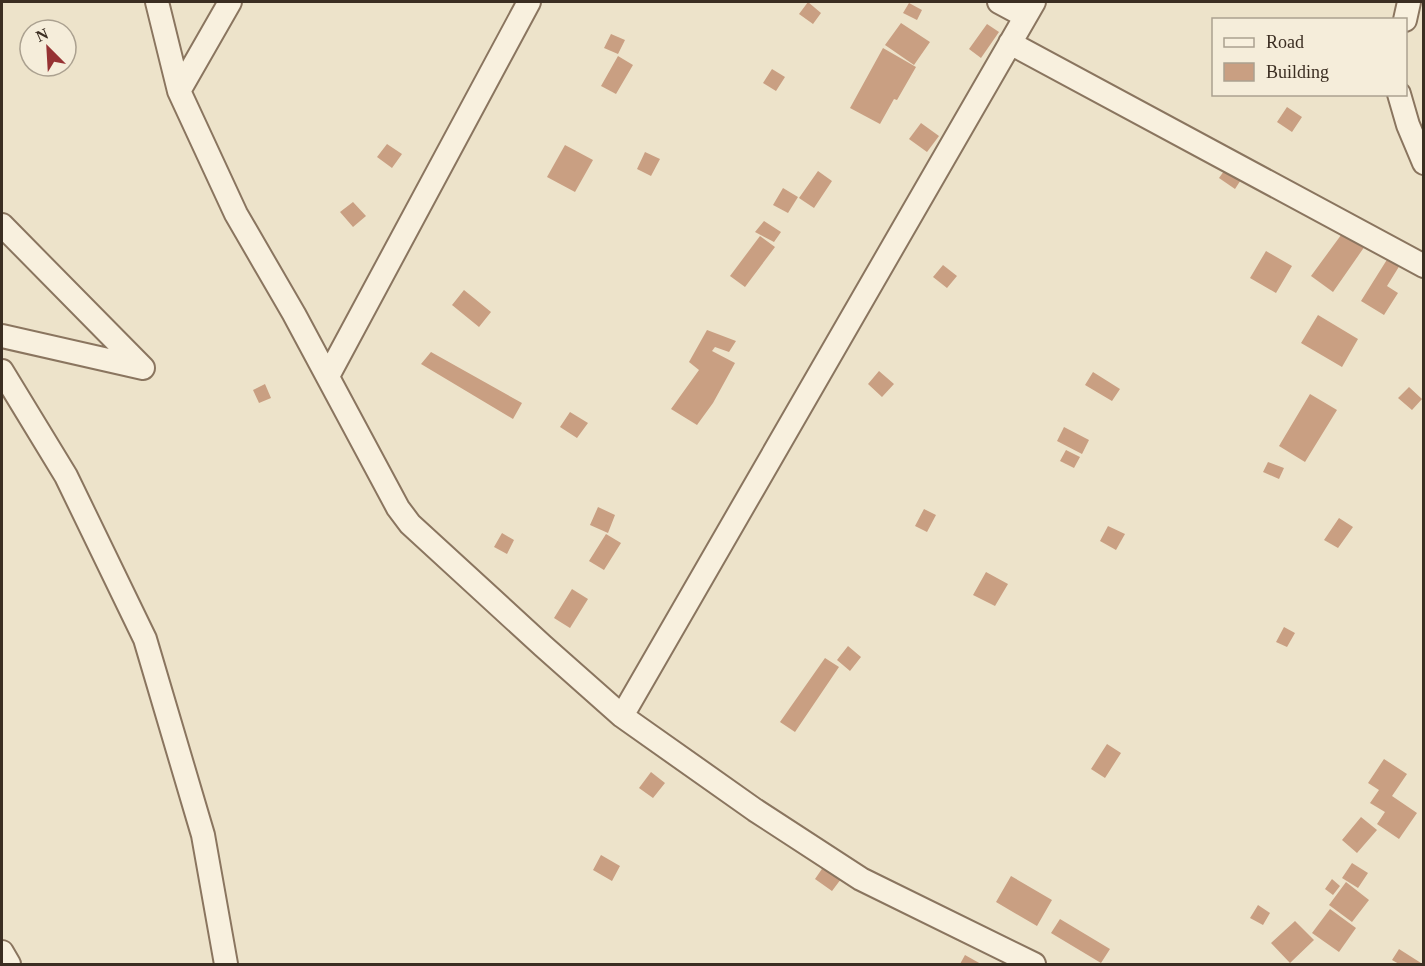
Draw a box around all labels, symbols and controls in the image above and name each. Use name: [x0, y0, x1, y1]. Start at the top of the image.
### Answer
north arrow: [18, 18, 78, 78]
legend: [1212, 18, 1407, 96]
text: N: [33, 24, 51, 45]
text: Road: [1266, 32, 1304, 52]
text: Building: [1266, 62, 1329, 82]

